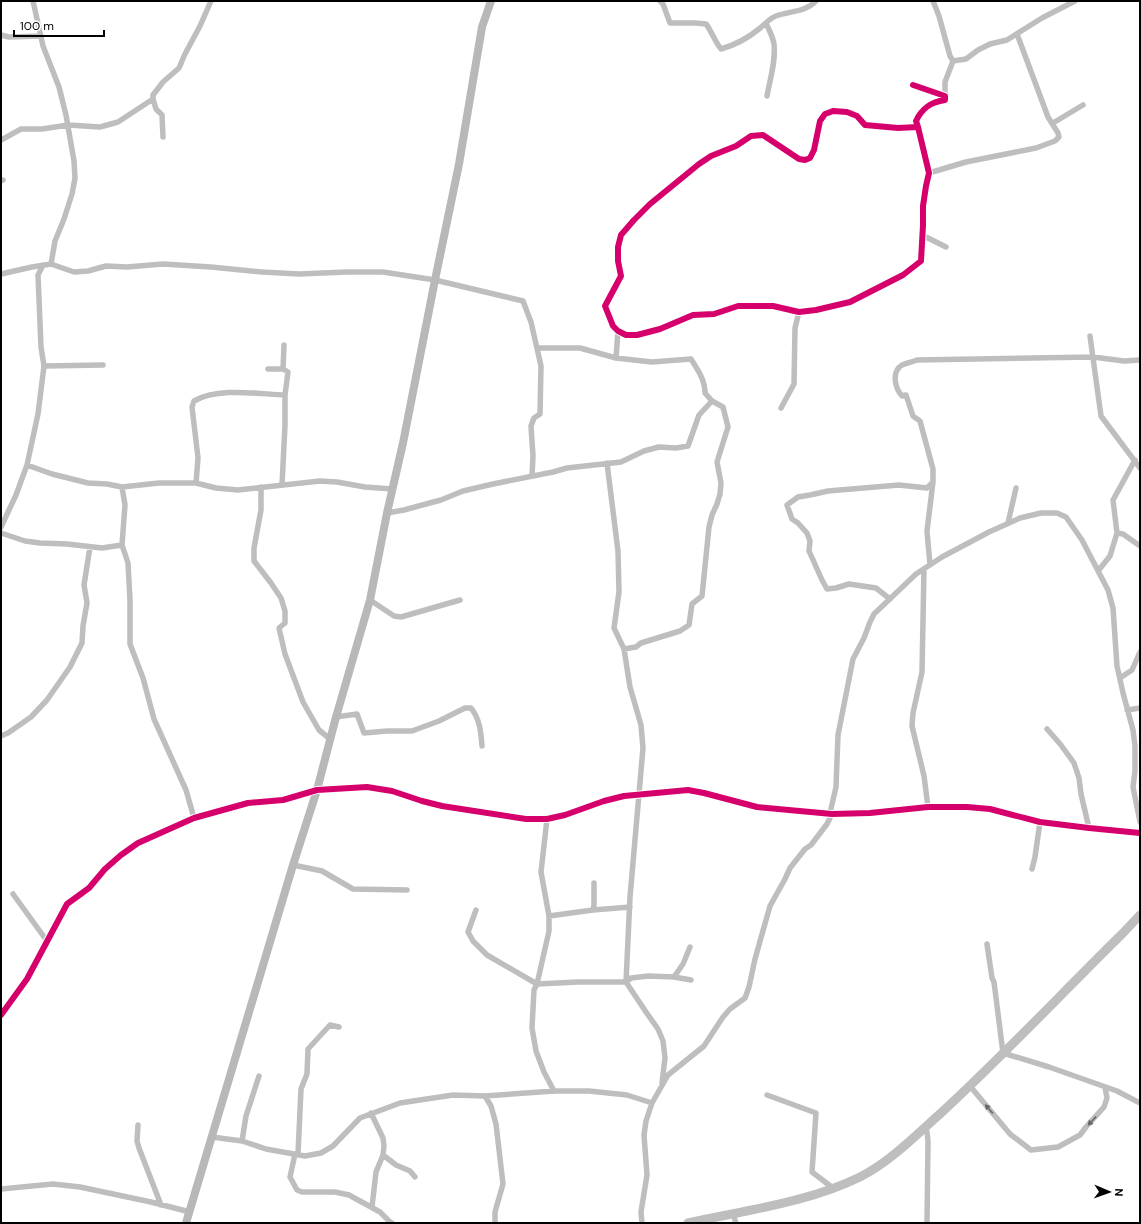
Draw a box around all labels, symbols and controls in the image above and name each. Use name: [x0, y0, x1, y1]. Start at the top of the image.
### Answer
scale bar: [14, 12, 104, 38]
text: 100 m: [20, 18, 54, 34]
one-way arrow: [985, 1103, 994, 1114]
one-way arrow: [1087, 1116, 1096, 1126]
north arrow: [1089, 1172, 1129, 1212]
text: N: [1112, 1188, 1126, 1197]

